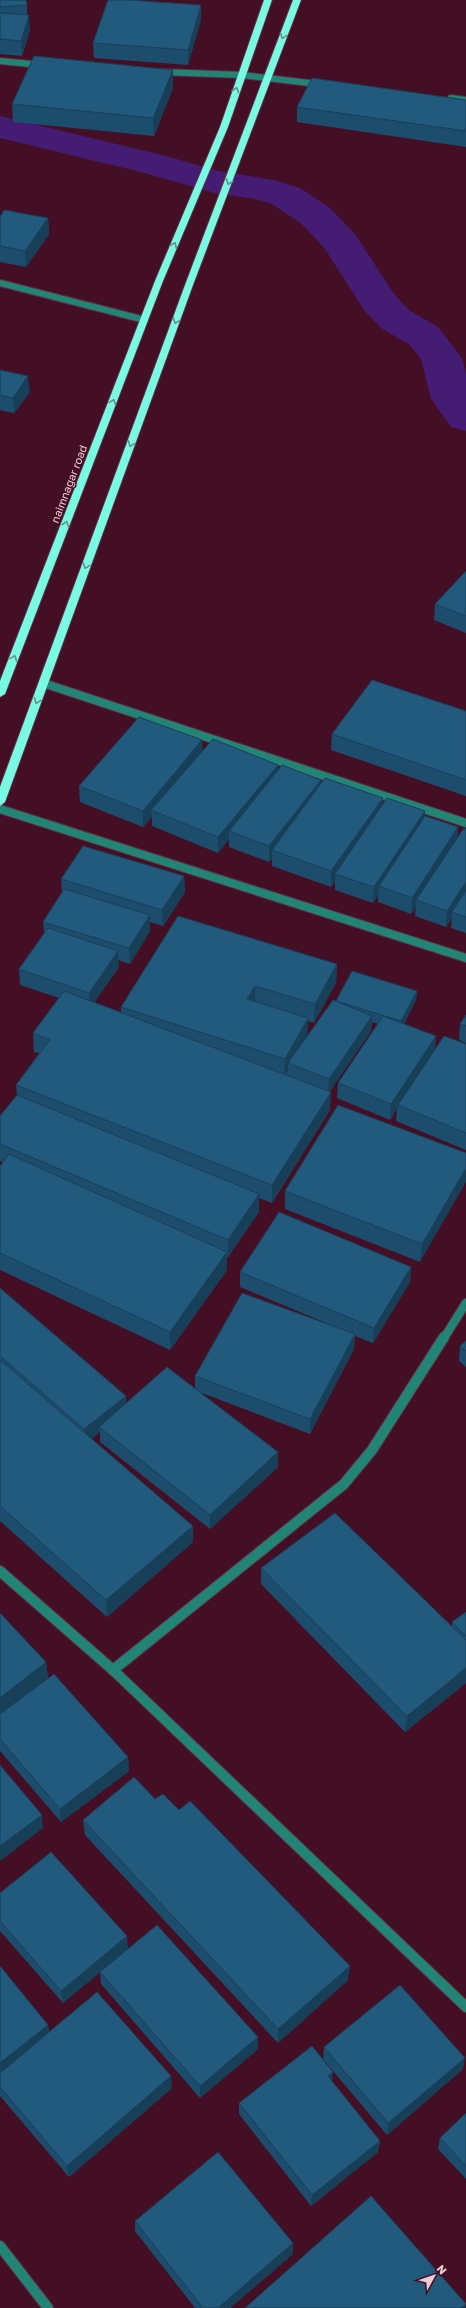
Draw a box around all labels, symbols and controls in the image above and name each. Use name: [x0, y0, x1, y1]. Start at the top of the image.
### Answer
one-way arrow: [279, 33, 287, 40]
one-way arrow: [232, 87, 240, 94]
one-way arrow: [225, 179, 233, 186]
one-way arrow: [169, 242, 177, 250]
one-way arrow: [172, 318, 180, 325]
one-way arrow: [108, 399, 116, 406]
one-way arrow: [128, 440, 136, 447]
street label: naimnagar road: [48, 443, 89, 525]
one-way arrow: [61, 520, 69, 528]
one-way arrow: [83, 562, 91, 569]
one-way arrow: [10, 655, 18, 662]
one-way arrow: [33, 697, 42, 704]
north arrow: [414, 2256, 454, 2296]
text: N: [434, 2262, 450, 2277]

